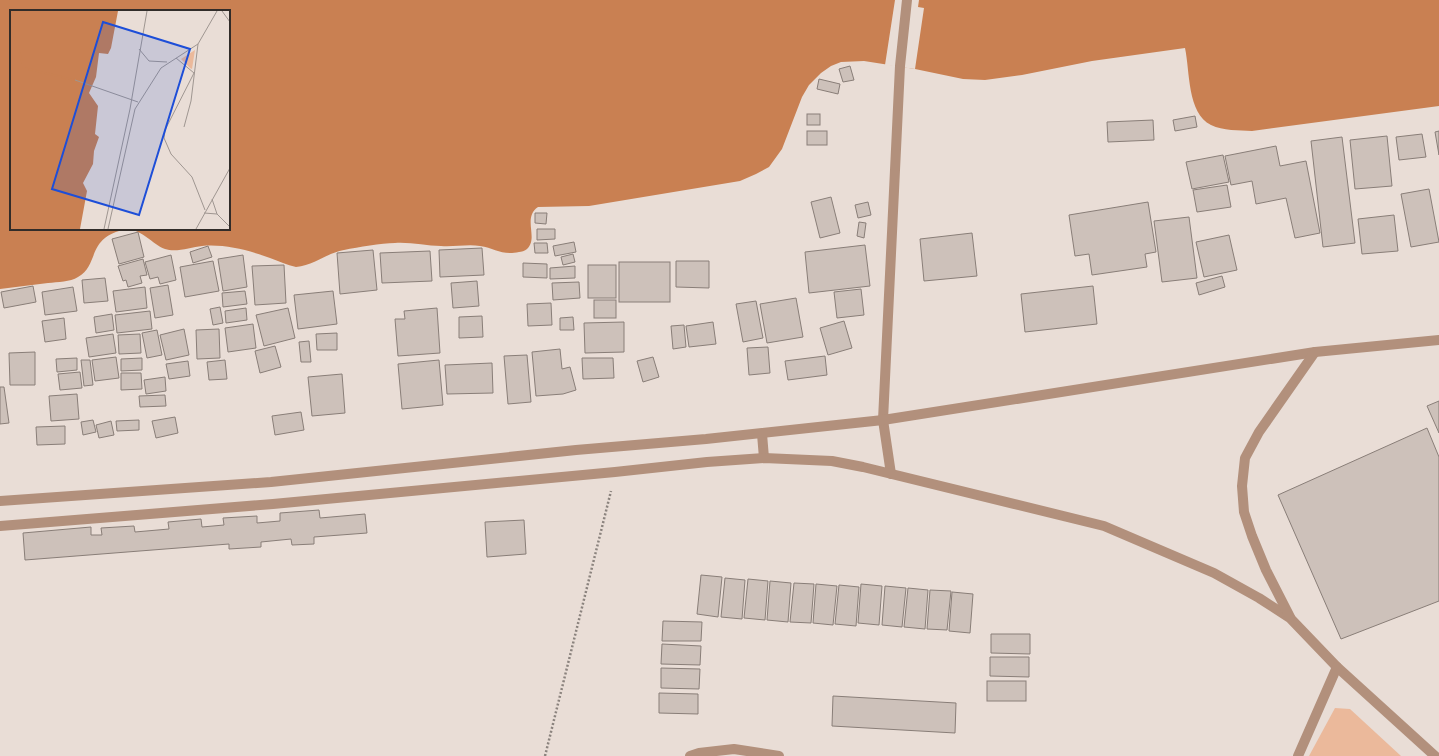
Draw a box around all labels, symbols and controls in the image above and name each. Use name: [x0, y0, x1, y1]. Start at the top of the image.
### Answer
inset map: [10, 10, 230, 230]

